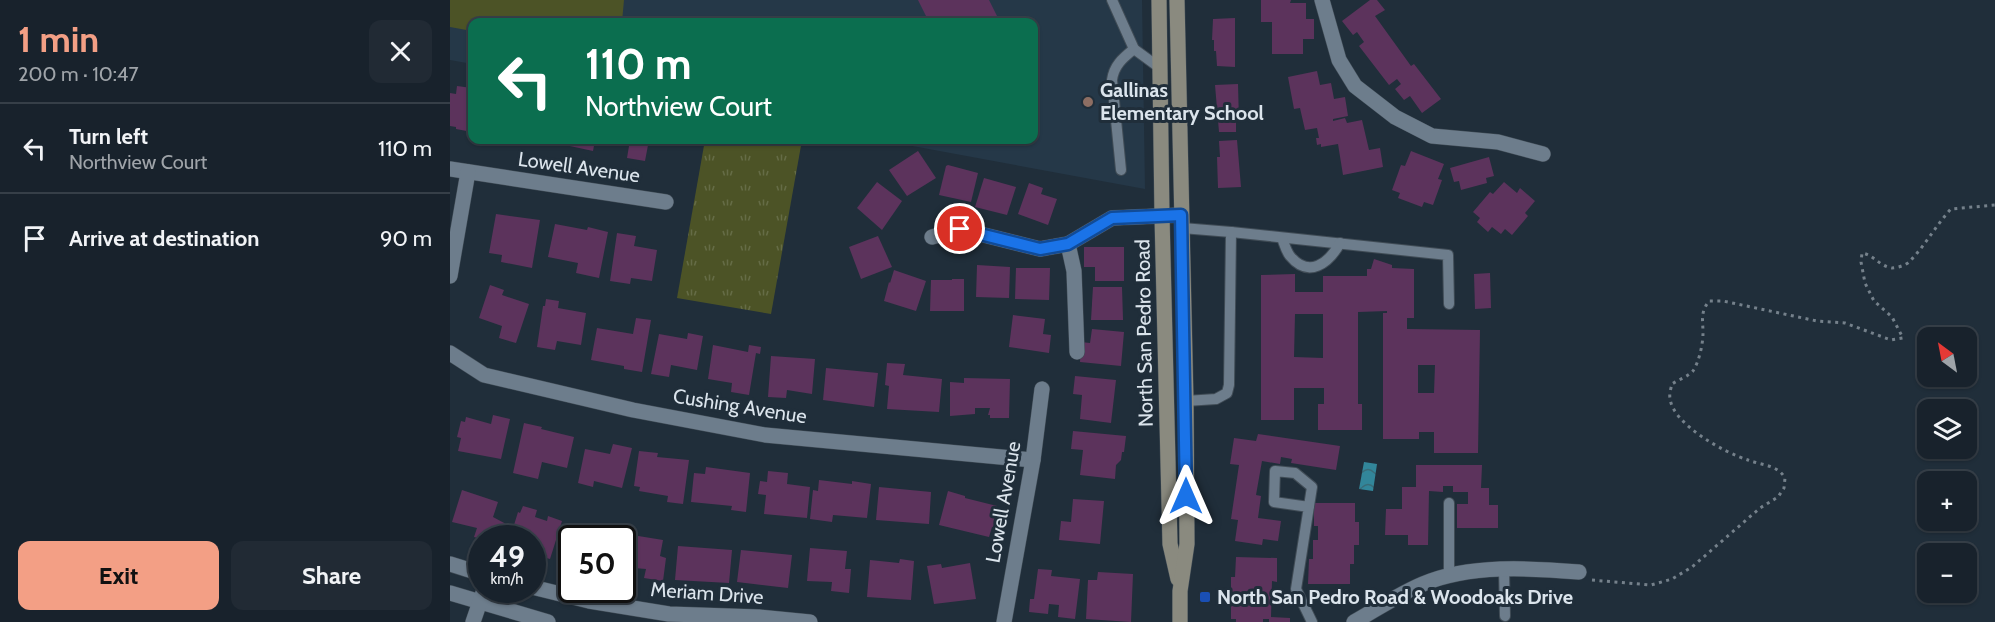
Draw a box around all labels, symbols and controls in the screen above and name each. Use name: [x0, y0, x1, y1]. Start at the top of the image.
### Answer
text: 1 min: [18, 17, 99, 61]
button: close: [369, 20, 432, 83]
text: 110 m: [585, 38, 692, 90]
icon: left: [486, 42, 564, 120]
text: 200 m · 10:47: [18, 62, 138, 86]
place label: Gallinas Elementary School: [1100, 78, 1264, 125]
text: Northview Court: [585, 90, 772, 123]
marker: Gallinas Elementary School: [1081, 95, 1095, 109]
text: Turn left: [69, 123, 148, 150]
icon: left: [18, 132, 51, 165]
text: 110 m: [378, 135, 432, 162]
street label: Lowell Avenue: [517, 147, 641, 187]
text: Northview Court: [69, 150, 207, 174]
pin: [934, 203, 985, 254]
icon: arrive: [943, 212, 976, 245]
icon: arrive: [18, 222, 51, 255]
text: Arrive at destination: [69, 225, 259, 252]
text: 90 m: [380, 225, 432, 252]
street label: North San Pedro Road: [1130, 239, 1158, 427]
north arrow: [1917, 327, 1977, 387]
map controls: [1917, 327, 1977, 603]
street label: Cushing Avenue: [671, 384, 809, 428]
button: layers: [1917, 399, 1977, 459]
street label: Lowell Avenue: [981, 439, 1025, 565]
position arrow: [1154, 464, 1218, 528]
button: +: [1917, 471, 1977, 531]
speed limit sign: 50: [558, 525, 636, 603]
text: 49: [489, 538, 525, 575]
button: Exit: [18, 541, 219, 610]
button: Share: [231, 541, 432, 610]
button: −: [1917, 543, 1977, 603]
text: km/h: [491, 570, 523, 588]
street label: Meriam Drive: [650, 577, 764, 609]
place label: North San Pedro Road & Woodoaks Drive: [1217, 585, 1573, 609]
marker: North San Pedro Road & Woodoaks Drive: [1198, 590, 1212, 604]

